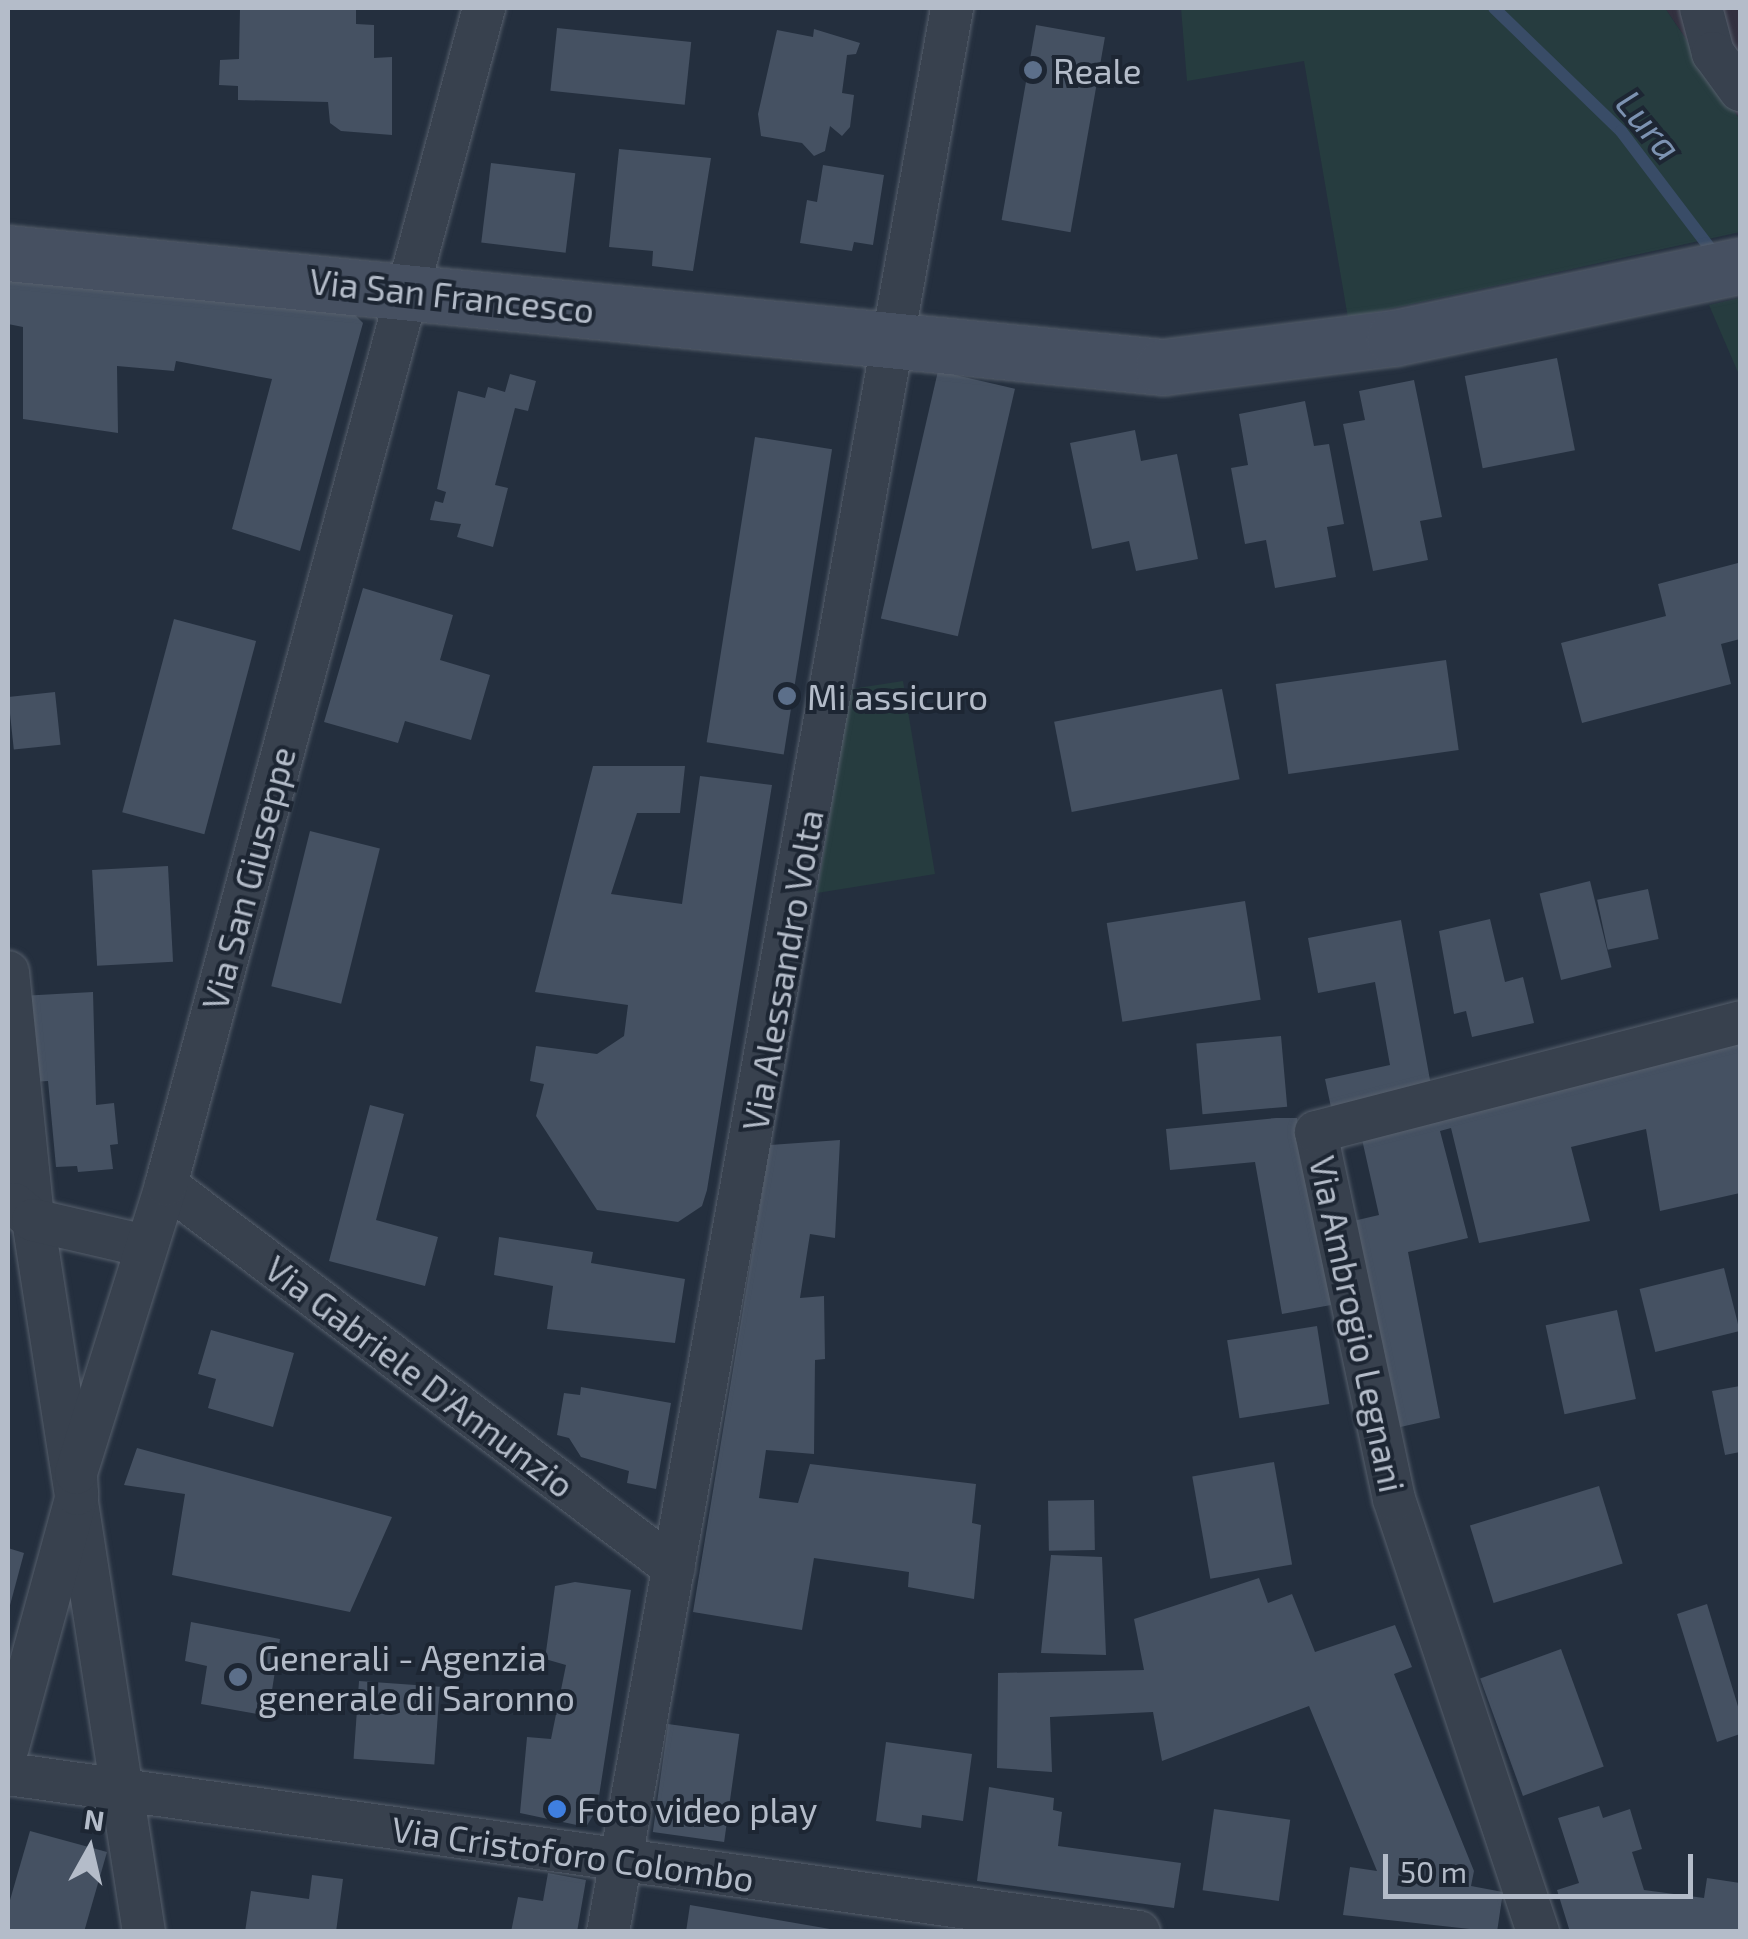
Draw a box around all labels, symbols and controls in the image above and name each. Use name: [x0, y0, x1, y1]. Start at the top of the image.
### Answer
place label: Reale: [1053, 49, 1142, 91]
marker: Reale: [1022, 59, 1044, 81]
water label: Lura: [1607, 81, 1691, 169]
street label: Via San Francesco: [308, 259, 596, 331]
place label: Mi assicuro: [807, 675, 988, 717]
marker: Mi assicuro: [776, 685, 798, 707]
street label: Via San Giuseppe: [193, 742, 303, 1014]
street label: Via Alessandro Volta: [733, 805, 831, 1135]
street label: Via Ambrogio Legnani: [1302, 1152, 1414, 1496]
street label: Via Gabriele D'Annunzio: [258, 1246, 582, 1506]
place label: Generali - Agenzia generale di Saronno: [258, 1636, 575, 1718]
marker: Generali - Agenzia generale di Saronno: [227, 1666, 249, 1688]
place label: Foto video play: [577, 1788, 818, 1830]
marker: Foto video play: [546, 1798, 568, 1820]
north arrow: [40, 1799, 140, 1899]
text: N: [82, 1801, 107, 1838]
street label: Via Cristoforo Colombo: [389, 1807, 757, 1899]
scale bar: [1388, 1834, 1698, 1896]
text: 50 m: [1400, 1853, 1467, 1889]

